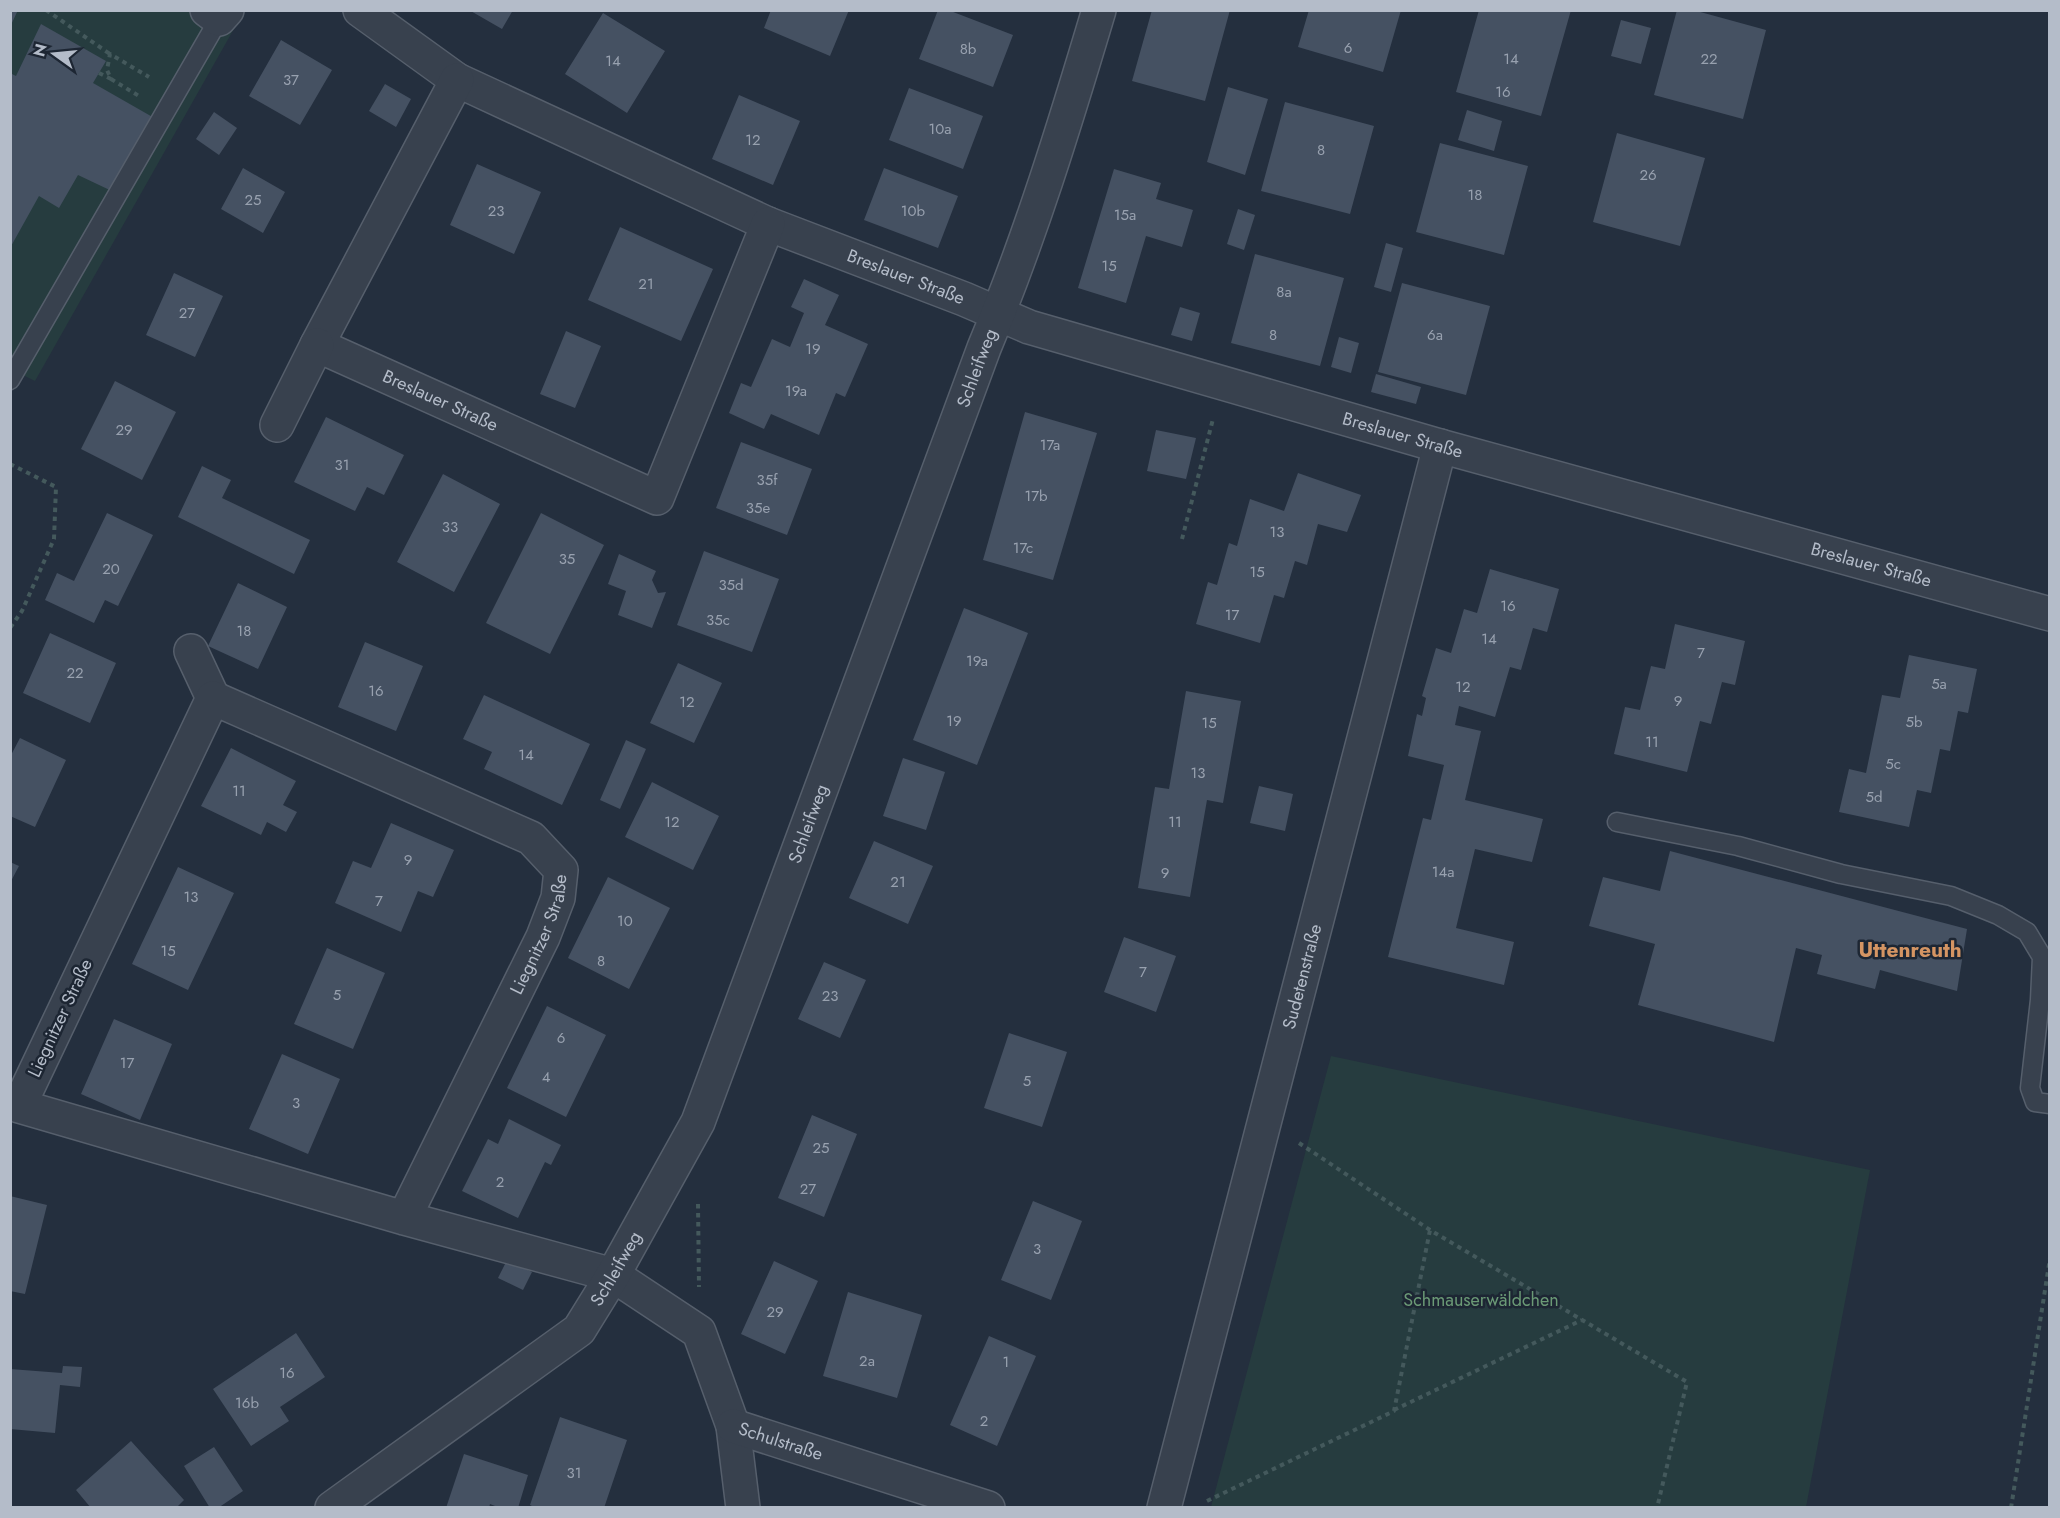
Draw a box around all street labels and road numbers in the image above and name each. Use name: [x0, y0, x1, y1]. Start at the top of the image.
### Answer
street label: Breslauer Straße: [843, 242, 969, 311]
street label: Schleifweg: [950, 325, 1004, 411]
street label: Breslauer Straße: [378, 363, 502, 438]
street label: Breslauer Straße: [1339, 405, 1466, 465]
street label: Breslauer Straße: [1808, 536, 1934, 594]
street label: Schleifweg: [782, 781, 835, 867]
street label: Liegnitzer Straße: [504, 873, 573, 999]
street label: Sudetenstraße: [1276, 921, 1328, 1032]
street label: Liegnitzer Straße: [21, 954, 99, 1082]
street label: Schleifweg: [584, 1227, 648, 1311]
street label: Schulstraße: [735, 1416, 826, 1467]

